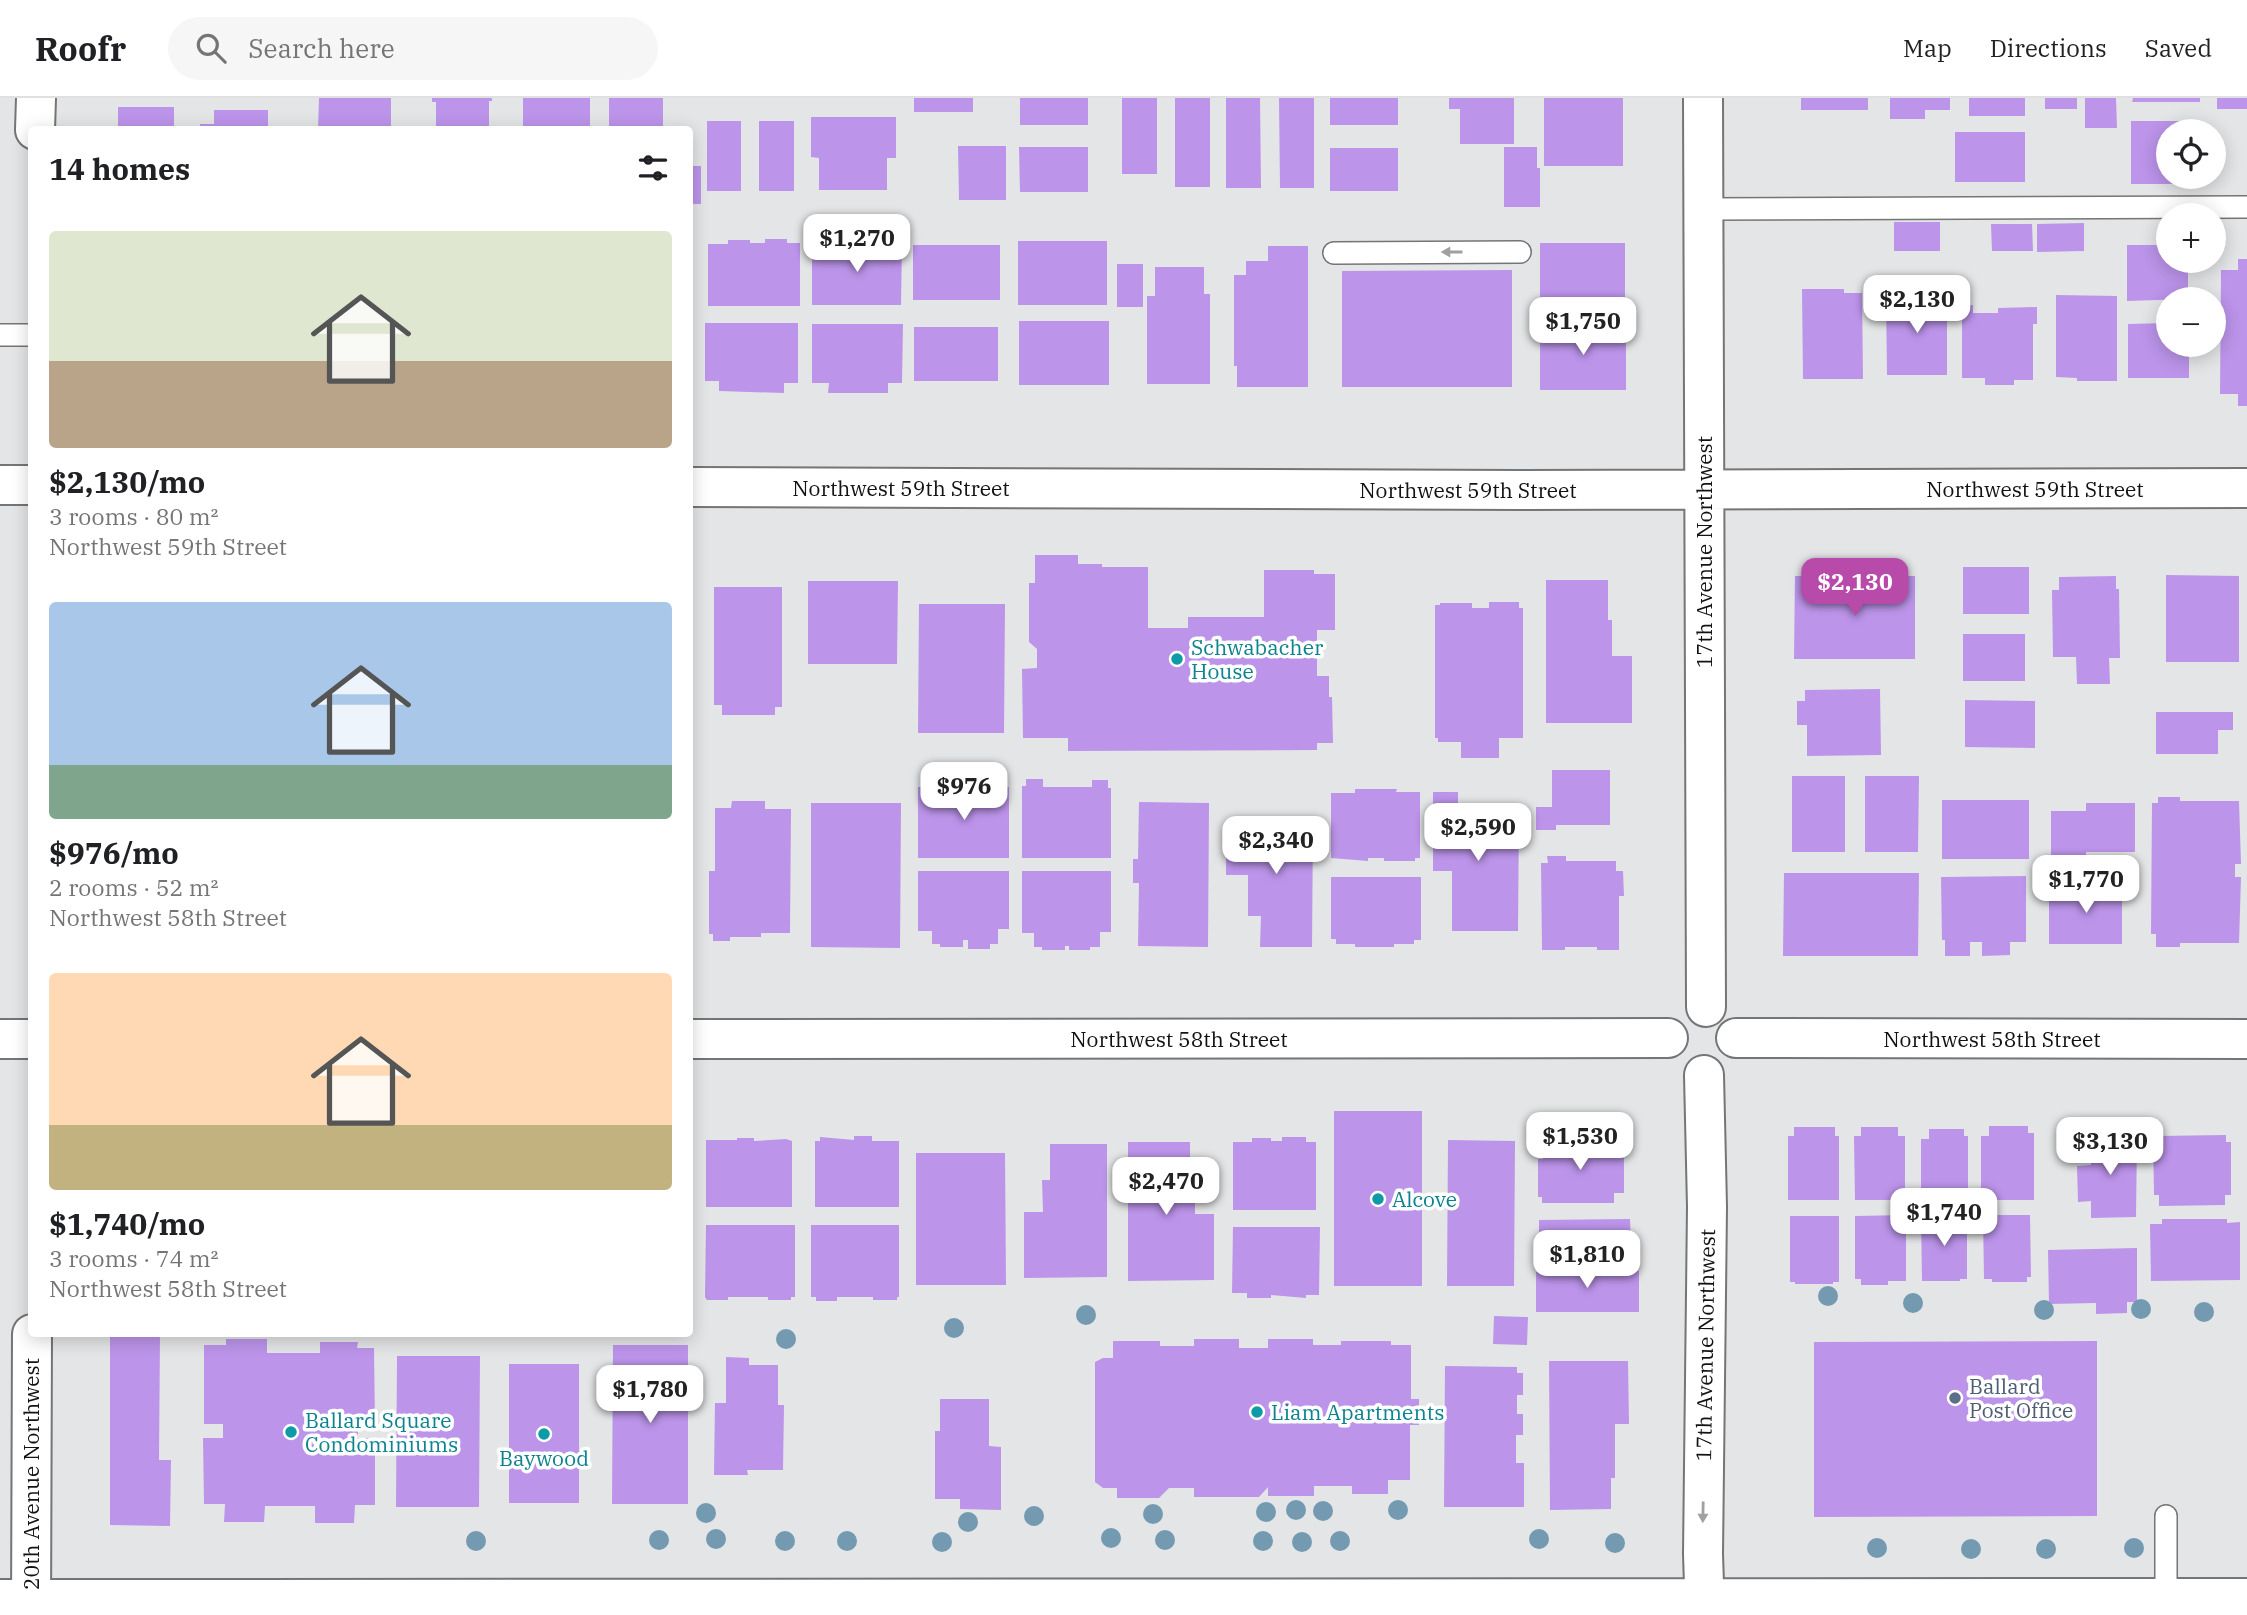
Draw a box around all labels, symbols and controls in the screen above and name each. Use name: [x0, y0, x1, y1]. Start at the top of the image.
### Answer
search box: [168, 17, 658, 80]
text: Roofr: [35, 27, 126, 70]
icon: search: [192, 29, 230, 67]
text: Search here: [248, 31, 395, 65]
text: Map: [1903, 32, 1952, 64]
text: Directions: [1990, 32, 2107, 64]
text: Saved: [2145, 32, 2212, 64]
map controls: [2156, 119, 2226, 357]
button: locate: [2156, 119, 2226, 189]
text: 14 homes: [49, 149, 190, 188]
icon: filters: [634, 149, 672, 187]
button: +: [2156, 203, 2226, 273]
pin: $1,270: [800, 214, 914, 274]
text: $1,270: [819, 222, 895, 252]
one-way arrow: [1441, 246, 1463, 258]
pin: $2,130: [1860, 275, 1974, 335]
icon: home: [298, 276, 424, 402]
text: $2,130: [1879, 283, 1955, 313]
button: −: [2156, 287, 2226, 357]
pin: $1,750: [1526, 298, 1640, 357]
text: $1,750: [1545, 305, 1621, 335]
street label: 17th Avenue Northwest: [1690, 436, 1718, 668]
text: $2,130/mo: [49, 462, 205, 501]
street label: Northwest 59th Street: [792, 474, 1010, 502]
street label: Northwest 59th Street: [1926, 475, 2144, 503]
street label: Northwest 59th Street: [1359, 476, 1577, 504]
text: 3 rooms · 80 m²: [49, 501, 219, 531]
text: Northwest 59th Street: [49, 531, 287, 561]
pin: $2,130: [1798, 559, 1912, 618]
text: $2,130: [1817, 566, 1893, 596]
place label: Schwabacher House: [1191, 633, 1324, 685]
icon: home: [298, 647, 424, 773]
marker: Schwabacher House: [1169, 651, 1185, 667]
pin: $976: [923, 762, 1005, 822]
text: $976: [936, 770, 992, 800]
pin: $2,590: [1421, 804, 1535, 863]
text: $2,590: [1440, 811, 1516, 841]
pin: $2,340: [1219, 816, 1333, 876]
text: $2,340: [1238, 824, 1314, 854]
text: $976/mo: [49, 833, 179, 872]
pin: $1,770: [2029, 856, 2143, 915]
text: $1,770: [2048, 863, 2124, 893]
text: 2 rooms · 52 m²: [49, 872, 219, 902]
text: Northwest 58th Street: [49, 902, 287, 932]
icon: home: [298, 1018, 424, 1144]
street label: Northwest 58th Street: [1070, 1025, 1288, 1053]
street label: Northwest 58th Street: [1883, 1025, 2101, 1053]
pin: $1,530: [1523, 1112, 1637, 1172]
pin: $3,130: [2053, 1118, 2167, 1177]
text: $1,530: [1542, 1120, 1618, 1150]
text: $3,130: [2072, 1125, 2148, 1155]
pin: $2,470: [1109, 1158, 1223, 1217]
text: $2,470: [1128, 1165, 1204, 1195]
place label: Alcove: [1392, 1185, 1457, 1213]
pin: $1,740: [1887, 1188, 2001, 1248]
marker: Alcove: [1370, 1191, 1386, 1207]
text: $1,740: [1906, 1196, 1982, 1226]
text: $1,740/mo: [49, 1204, 205, 1243]
street label: 17th Avenue Northwest: [1689, 1229, 1721, 1461]
pin: $1,810: [1530, 1230, 1644, 1290]
text: $1,810: [1549, 1238, 1625, 1268]
text: 3 rooms · 74 m²: [49, 1243, 219, 1273]
text: Northwest 58th Street: [49, 1273, 287, 1303]
street label: 20th Avenue Northwest: [17, 1358, 45, 1590]
pin: $1,780: [593, 1366, 707, 1425]
place label: Ballard Post Office: [1969, 1372, 2073, 1424]
text: $1,780: [612, 1373, 688, 1403]
marker: Ballard Post Office: [1947, 1390, 1963, 1406]
place label: Liam Apartments: [1271, 1398, 1444, 1426]
marker: Liam Apartments: [1249, 1404, 1265, 1420]
place label: Ballard Square Condominiums: [305, 1406, 458, 1458]
marker: Ballard Square Condominiums: [283, 1424, 299, 1440]
marker: Baywood: [536, 1426, 552, 1442]
place label: Baywood: [499, 1444, 589, 1472]
one-way arrow: [1697, 1502, 1709, 1524]

